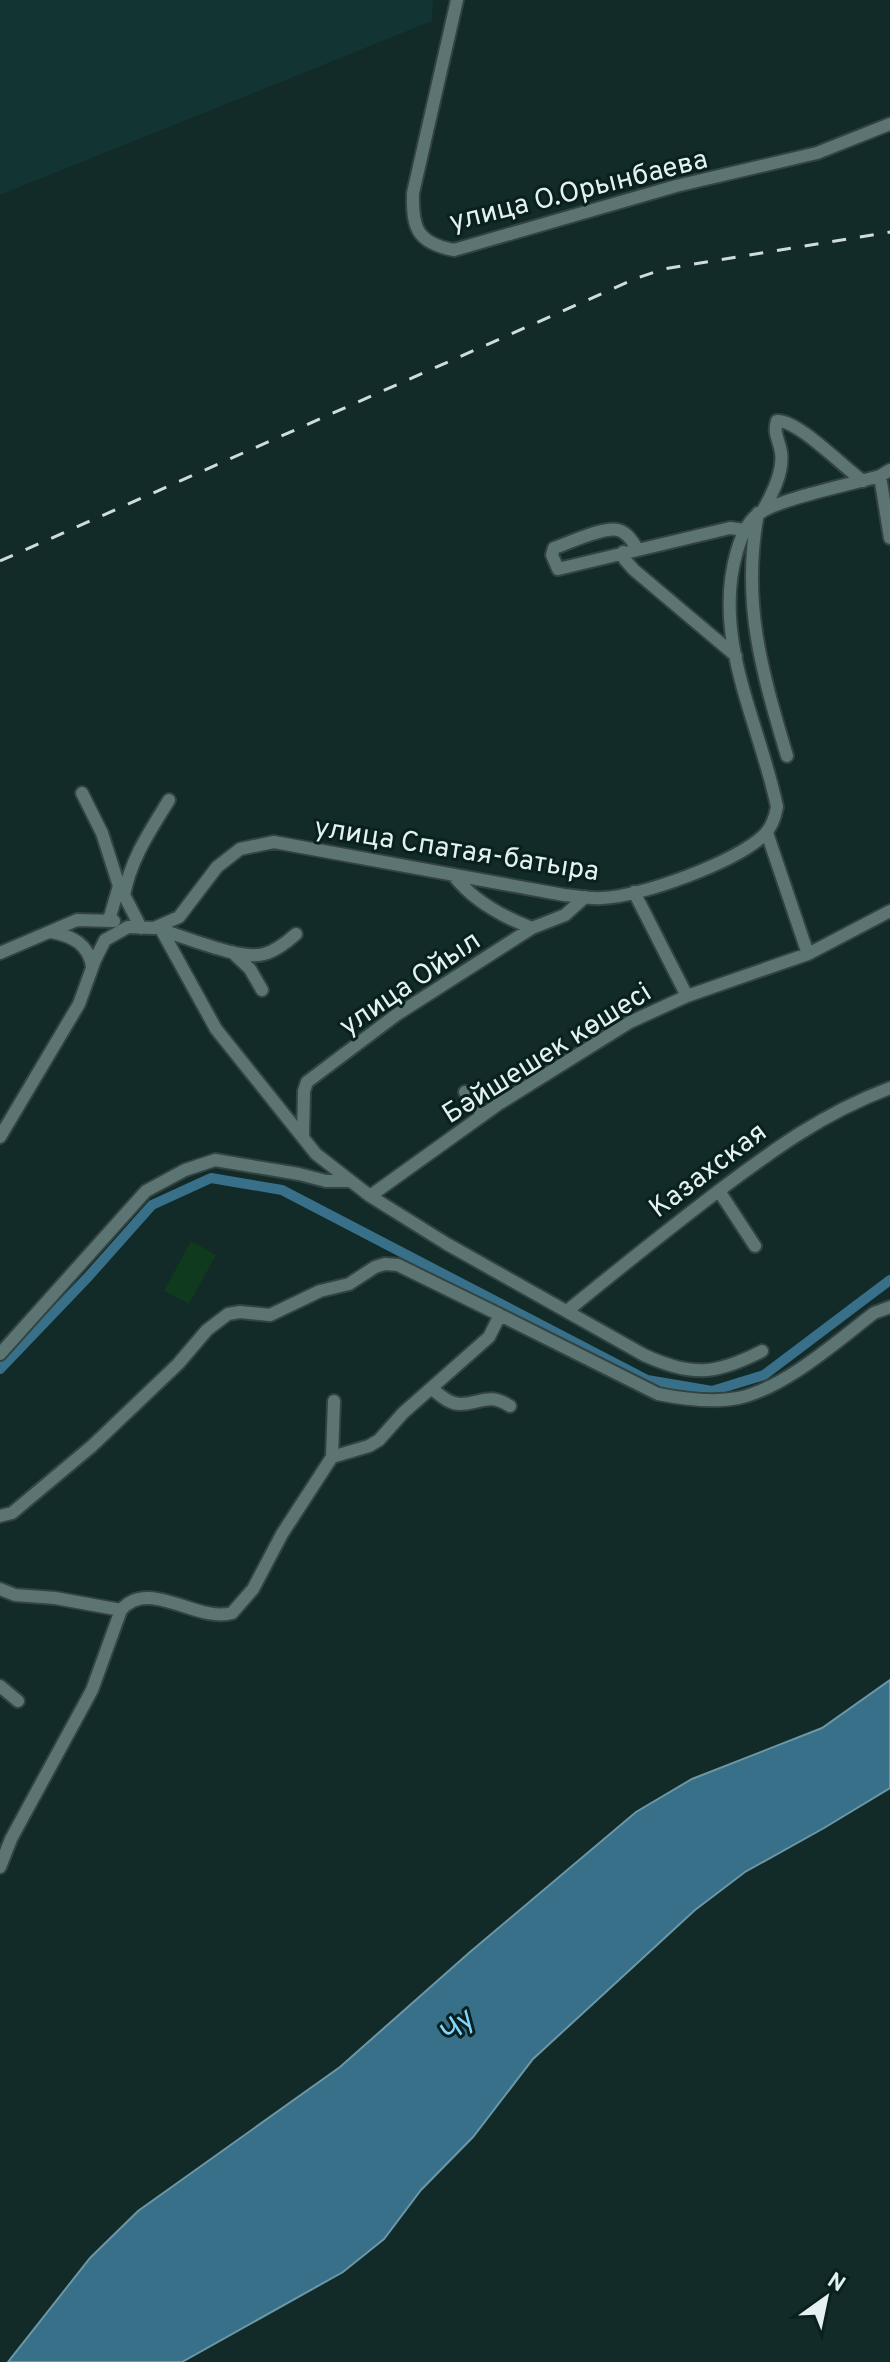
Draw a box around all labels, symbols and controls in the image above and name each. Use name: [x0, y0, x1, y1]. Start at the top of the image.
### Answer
street label: улица О.Орынбаева: [446, 142, 712, 241]
street label: улица Спатая-батыра: [312, 811, 601, 891]
street label: улица Ойыл: [333, 924, 488, 1045]
street label: Бәйшешек көшесі: [436, 976, 659, 1133]
street label: Казахская: [643, 1115, 775, 1227]
water label: Чу: [432, 2001, 485, 2053]
north arrow: [786, 2258, 866, 2338]
text: N: [822, 2268, 850, 2299]

